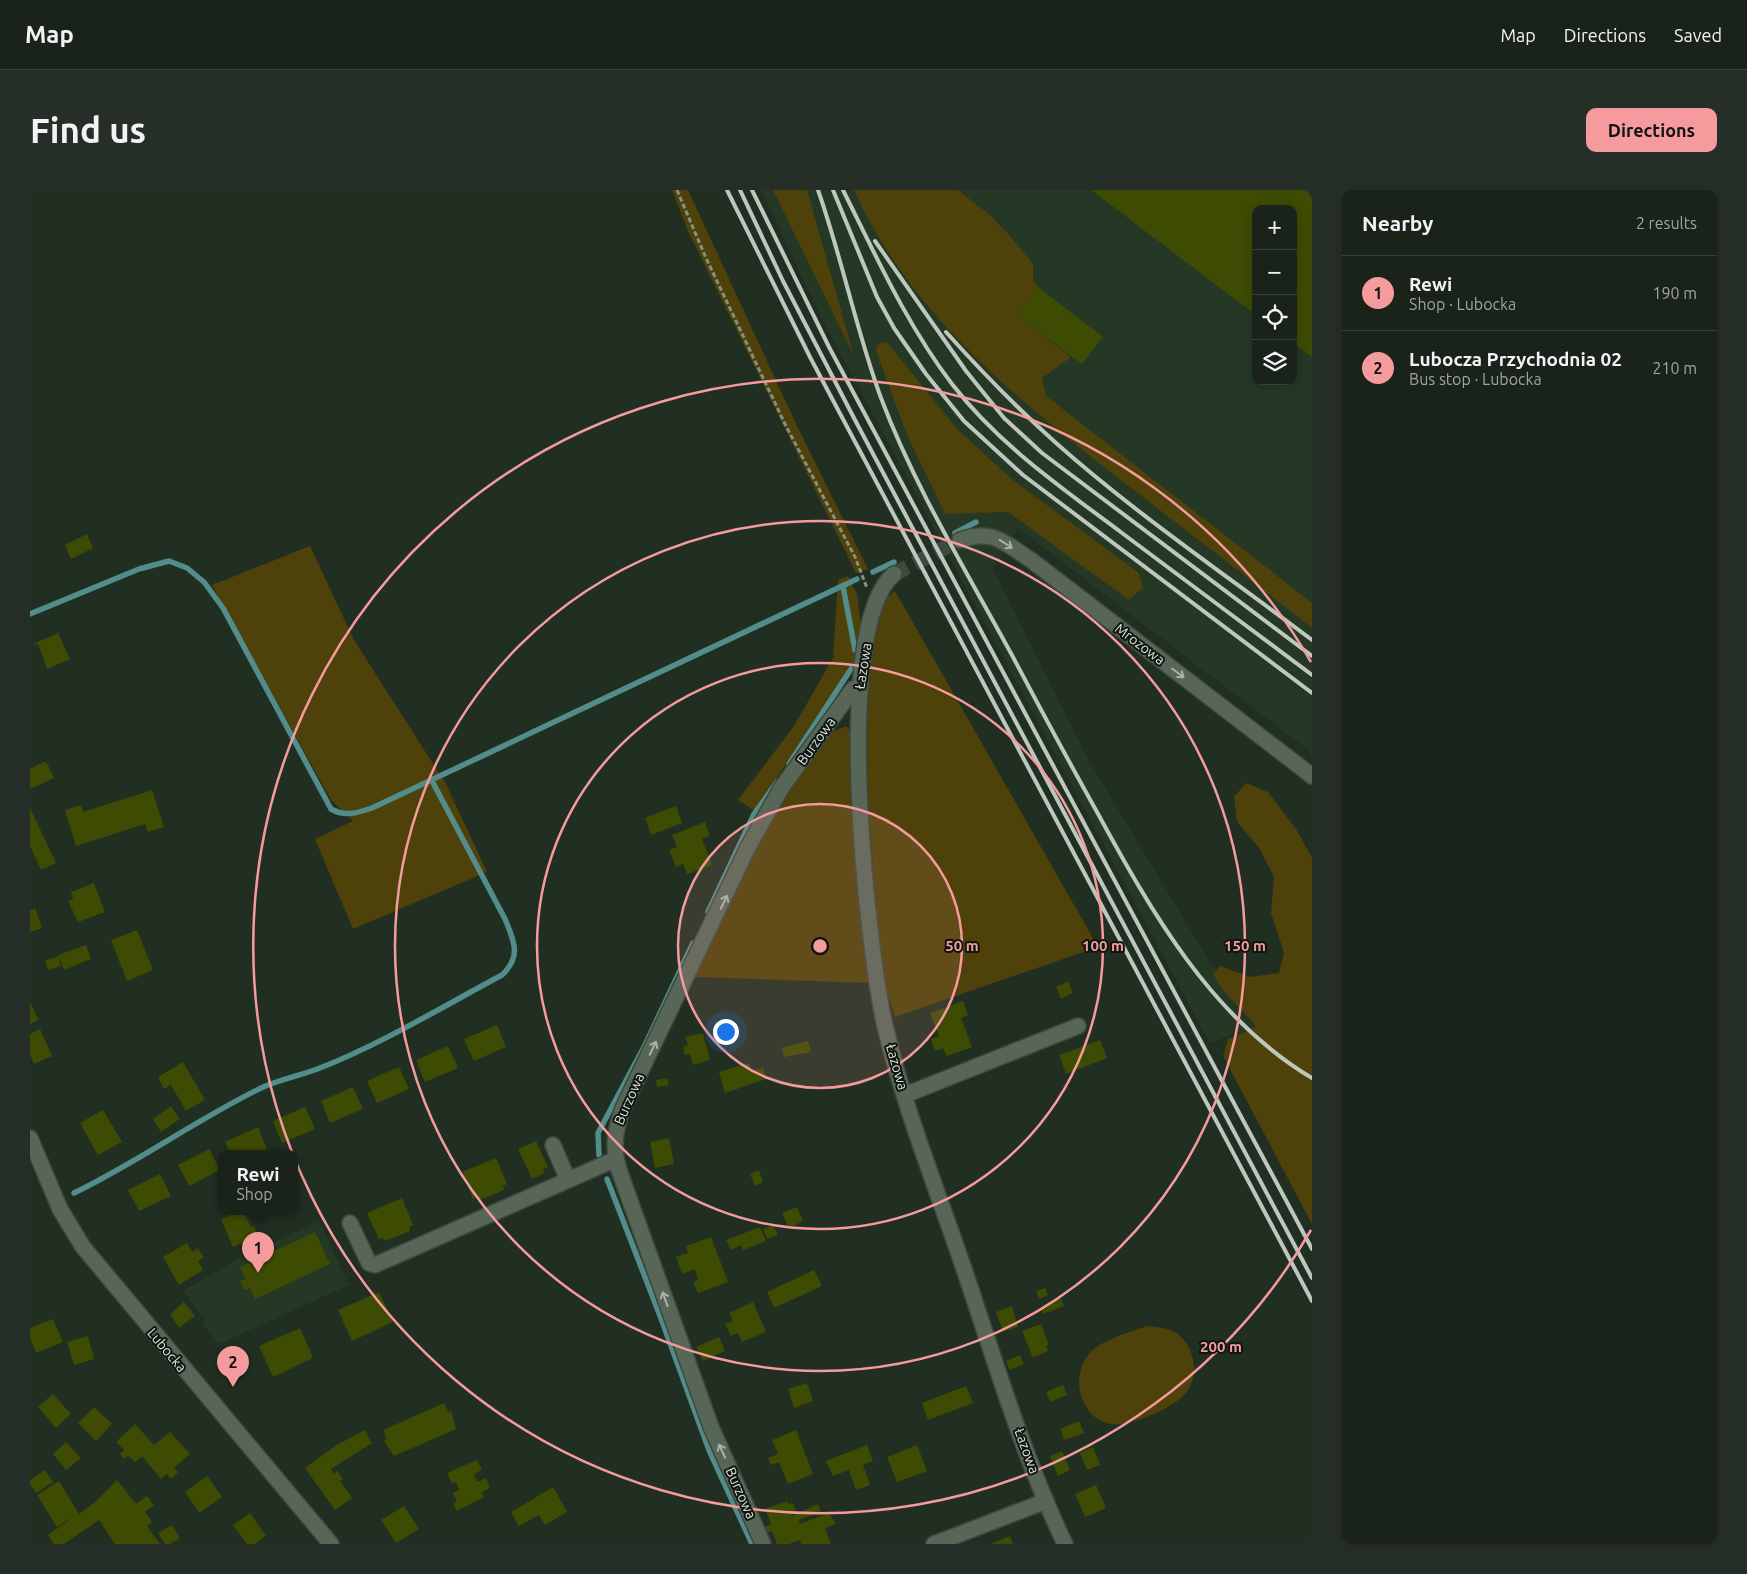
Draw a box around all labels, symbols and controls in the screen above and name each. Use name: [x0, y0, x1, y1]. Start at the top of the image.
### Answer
text: Map: [25, 21, 74, 48]
text: Map: [1500, 25, 1536, 45]
text: Directions: [1564, 25, 1646, 45]
text: Saved: [1674, 25, 1722, 45]
button: Directions: [1586, 108, 1717, 152]
text: Find us: [30, 110, 146, 150]
map controls: [1252, 205, 1297, 385]
button: +: [1252, 205, 1297, 250]
text: Nearby: [1362, 211, 1433, 235]
text: 2 results: [1636, 214, 1697, 232]
button: −: [1252, 250, 1297, 295]
text: Rewi: [1409, 273, 1452, 295]
text: 1: [1373, 284, 1383, 302]
text: 190 m: [1652, 284, 1697, 302]
button: locate: [1252, 295, 1297, 340]
text: Shop · Lubocka: [1409, 295, 1516, 313]
button: layers: [1252, 340, 1297, 385]
text: Lubocza Przychodnia 02: [1409, 348, 1622, 370]
text: 2: [1373, 359, 1383, 377]
text: 210 m: [1652, 359, 1697, 377]
text: Bus stop · Lubocka: [1409, 370, 1542, 388]
one-way arrow: [999, 539, 1013, 549]
street label: Mrozowa: [1112, 620, 1168, 668]
street label: Łazowa: [851, 641, 875, 691]
one-way arrow: [1171, 667, 1184, 678]
street label: Burzowa: [793, 714, 839, 768]
one-way arrow: [719, 895, 729, 910]
centre of rings: [811, 937, 829, 955]
text: 50 m: [945, 937, 979, 954]
text: 100 m: [1082, 937, 1124, 954]
text: 150 m: [1224, 937, 1266, 954]
your location: [713, 1019, 739, 1045]
one-way arrow: [648, 1041, 658, 1056]
street label: Łazowa: [883, 1042, 911, 1092]
street label: Burzowa: [611, 1071, 647, 1127]
popup: [218, 1150, 298, 1215]
text: Rewi: [236, 1163, 280, 1185]
text: Shop: [236, 1185, 273, 1203]
pin: 1: [242, 1232, 274, 1273]
one-way arrow: [660, 1292, 669, 1307]
street label: Lubocka: [144, 1325, 190, 1375]
text: 200 m: [1200, 1338, 1242, 1355]
pin: 2: [217, 1346, 249, 1387]
street label: Łazowa: [1011, 1426, 1043, 1476]
one-way arrow: [717, 1444, 726, 1459]
street label: Burzowa: [723, 1465, 759, 1521]

